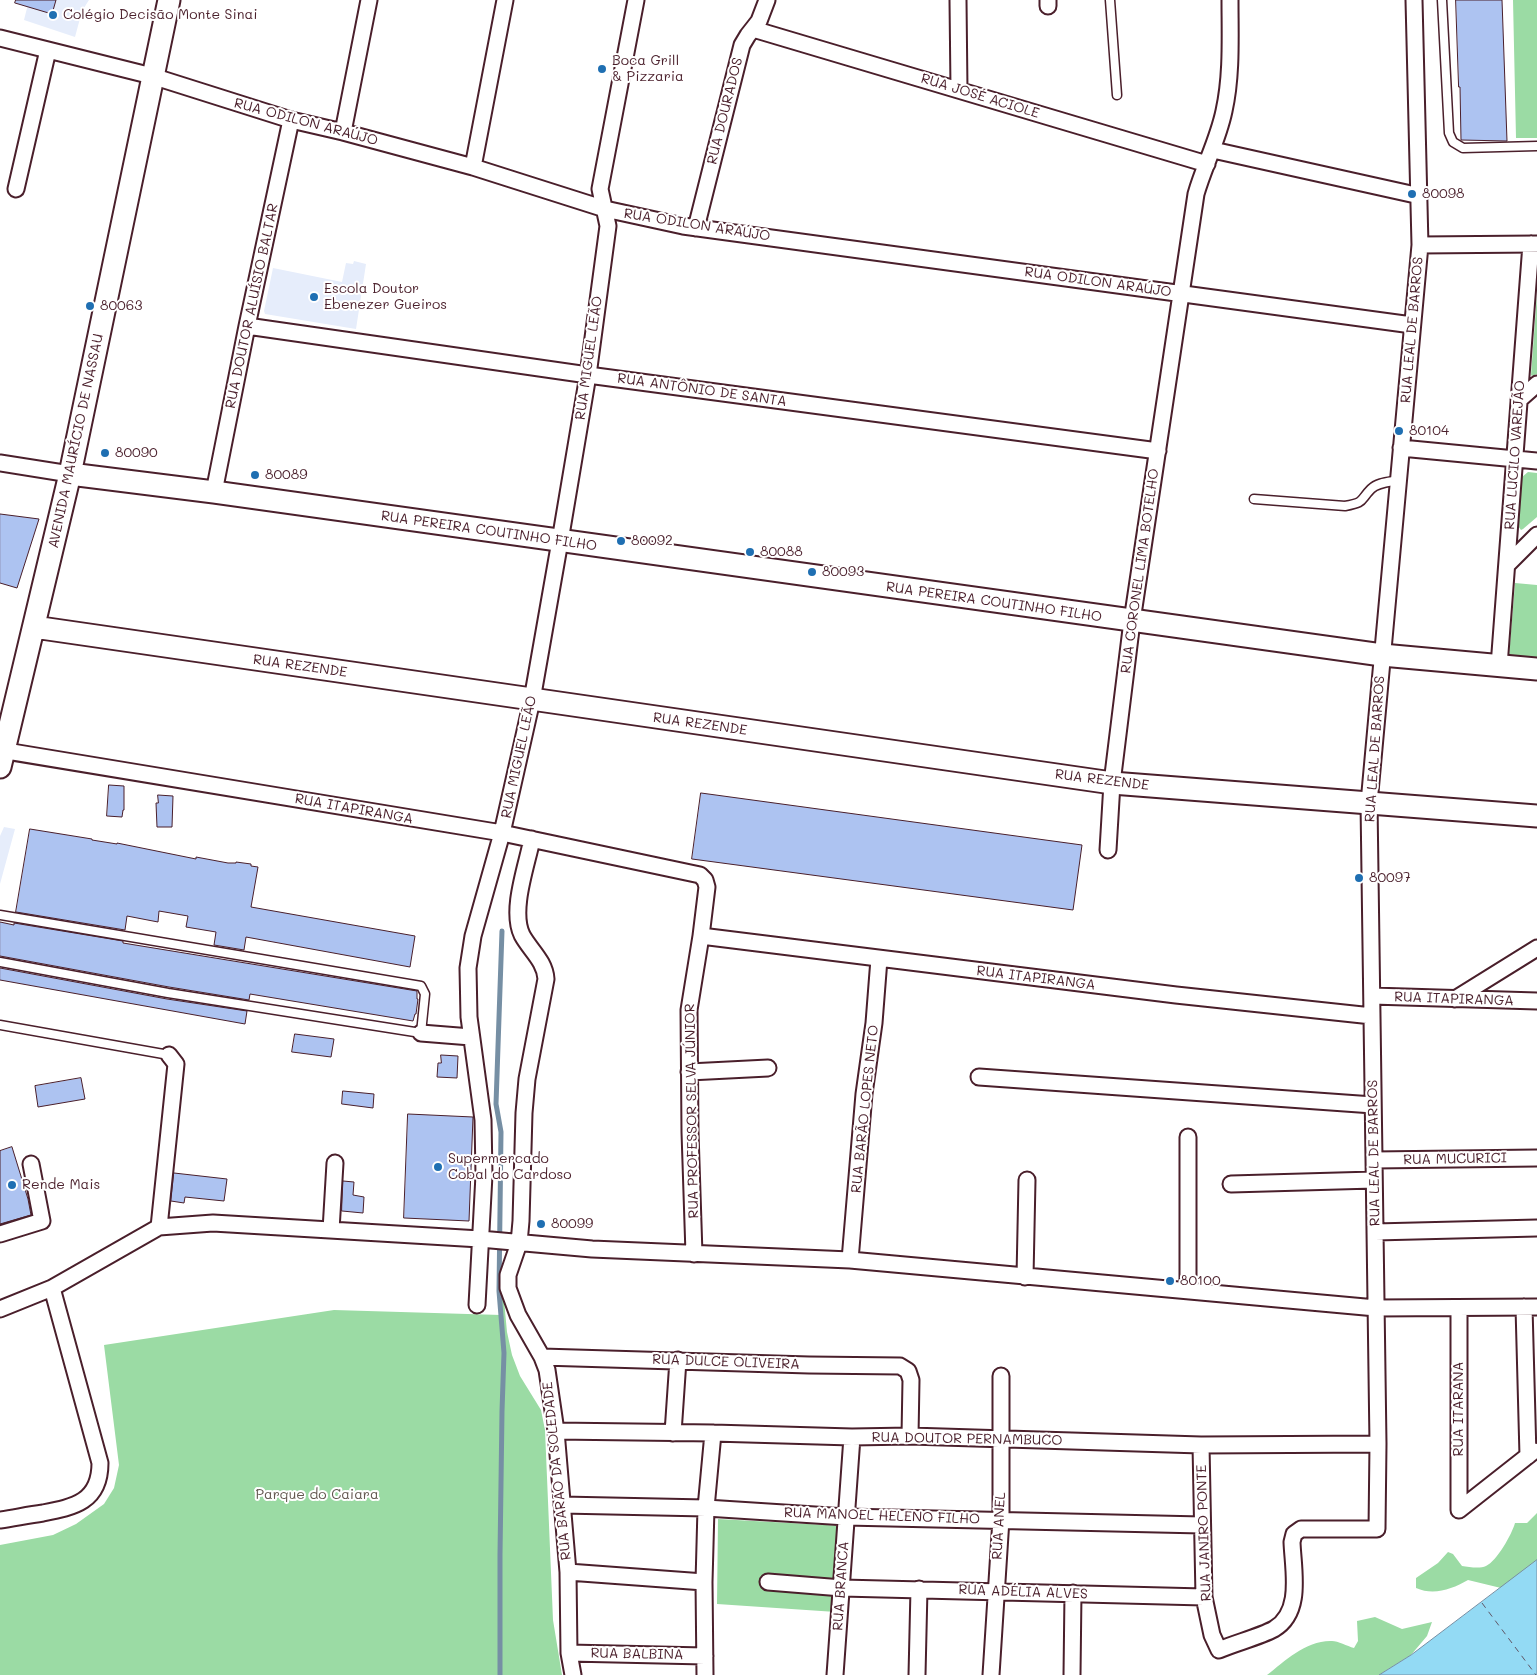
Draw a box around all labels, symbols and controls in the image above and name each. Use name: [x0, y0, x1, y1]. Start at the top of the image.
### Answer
place label: Colégio Decisão Monte Sinai: [63, 7, 258, 23]
marker: Colégio Decisão Monte Sinai: [47, 9, 59, 21]
place label: Boca Grill & Pizzaria: [612, 53, 684, 85]
street label: RUA DOURADOS: [704, 56, 746, 166]
marker: Boca Grill & Pizzaria: [596, 63, 608, 75]
street label: RUA JOSÉ ACIOLE: [919, 70, 1041, 122]
street label: RUA ODILON ARAÚJO: [232, 95, 380, 149]
place label: 80098: [1422, 186, 1464, 202]
marker: 80098: [1406, 188, 1418, 200]
street label: RUA DOUTOR ALUÍSIO BALTAR: [222, 202, 282, 410]
street label: RUA ODILON ARAÚJO: [622, 205, 772, 245]
street label: RUA LEAL DE BARROS: [1397, 256, 1427, 404]
street label: RUA ODILON ARAÚJO: [1023, 263, 1173, 301]
place label: Escola Doutor Ebenezer Gueiros: [324, 281, 447, 314]
marker: Escola Doutor Ebenezer Gueiros: [308, 291, 320, 303]
street label: RUA MIGUEL LEÃO: [572, 295, 606, 421]
place label: 80063: [100, 298, 142, 314]
marker: 80063: [84, 300, 96, 312]
street label: AVENIDA MAURÍCIO DE NASSAU: [45, 332, 107, 550]
street label: RUA ANTÔNIO DE SANTA: [616, 370, 788, 410]
street label: RUA LUCILO VAREJÃO: [1501, 380, 1529, 530]
place label: 80104: [1409, 423, 1449, 439]
marker: 80104: [1393, 425, 1405, 437]
place label: 80090: [115, 445, 158, 461]
marker: 80090: [99, 447, 111, 459]
place label: 80089: [265, 467, 307, 483]
street label: RUA CORONEL LIMA BOTELHO: [1117, 467, 1163, 675]
marker: 80089: [249, 469, 261, 481]
street label: RUA PEREIRA COUTINHO FILHO: [380, 508, 598, 554]
place label: 80092: [631, 533, 673, 549]
marker: 80092: [615, 535, 627, 547]
place label: 80088: [760, 544, 803, 560]
marker: 80088: [744, 546, 756, 558]
place label: 80093: [822, 564, 864, 580]
marker: 80093: [806, 566, 818, 578]
street label: RUA PEREIRA COUTINHO FILHO: [885, 579, 1103, 625]
street label: RUA REZENDE: [252, 651, 348, 681]
street label: RUA LEAL DE BARROS: [1361, 675, 1389, 823]
street label: RUA MIGUEL LEÃO: [498, 694, 540, 820]
street label: RUA REZENDE: [652, 709, 748, 739]
street label: RUA REZENDE: [1054, 766, 1150, 794]
street label: RUA ITAPIRANGA: [294, 790, 414, 828]
place label: 80097: [1369, 870, 1411, 886]
marker: 80097: [1353, 872, 1365, 884]
street label: RUA ITAPIRANGA: [976, 962, 1096, 994]
street label: RUA ITAPIRANGA: [1394, 989, 1514, 1009]
street label: RUA PROFESSOR SELVA JÚNIOR: [682, 1003, 702, 1219]
street label: RUA BARÃO LOPES NETO: [848, 1024, 882, 1194]
street label: RUA LEAL DE BARROS: [1364, 1079, 1384, 1227]
street label: RUA MUCURICI: [1403, 1150, 1507, 1168]
place label: Supermercado Cobal do Cardoso: [448, 1151, 572, 1184]
marker: Supermercado Cobal do Cardoso: [432, 1161, 444, 1173]
place label: Rende Mais: [22, 1177, 100, 1193]
marker: Rende Mais: [6, 1179, 18, 1191]
place label: 80099: [551, 1216, 593, 1232]
marker: 80099: [535, 1218, 547, 1230]
place label: 80100: [1180, 1273, 1221, 1289]
marker: 80100: [1164, 1275, 1176, 1287]
street label: RUA DULCE OLIVEIRA: [652, 1351, 800, 1373]
street label: RUA ITARANA: [1451, 1362, 1467, 1456]
street label: RUA BARÃO DA SOLEDADE: [539, 1381, 575, 1561]
street label: RUA DOUTOR PERNAMBUCO: [872, 1429, 1062, 1449]
street label: RUA JANIRO PONTE: [1193, 1464, 1215, 1602]
park label: Parque do Caiara: [255, 1487, 379, 1503]
street label: RUA ANEL: [989, 1492, 1009, 1560]
street label: RUA MANOEL HELENO FILHO: [784, 1504, 980, 1528]
street label: RUA BRANCA: [829, 1541, 853, 1631]
street label: RUA ADÉLIA ALVES: [958, 1581, 1088, 1603]
street label: RUA BALBINA: [590, 1645, 684, 1663]

